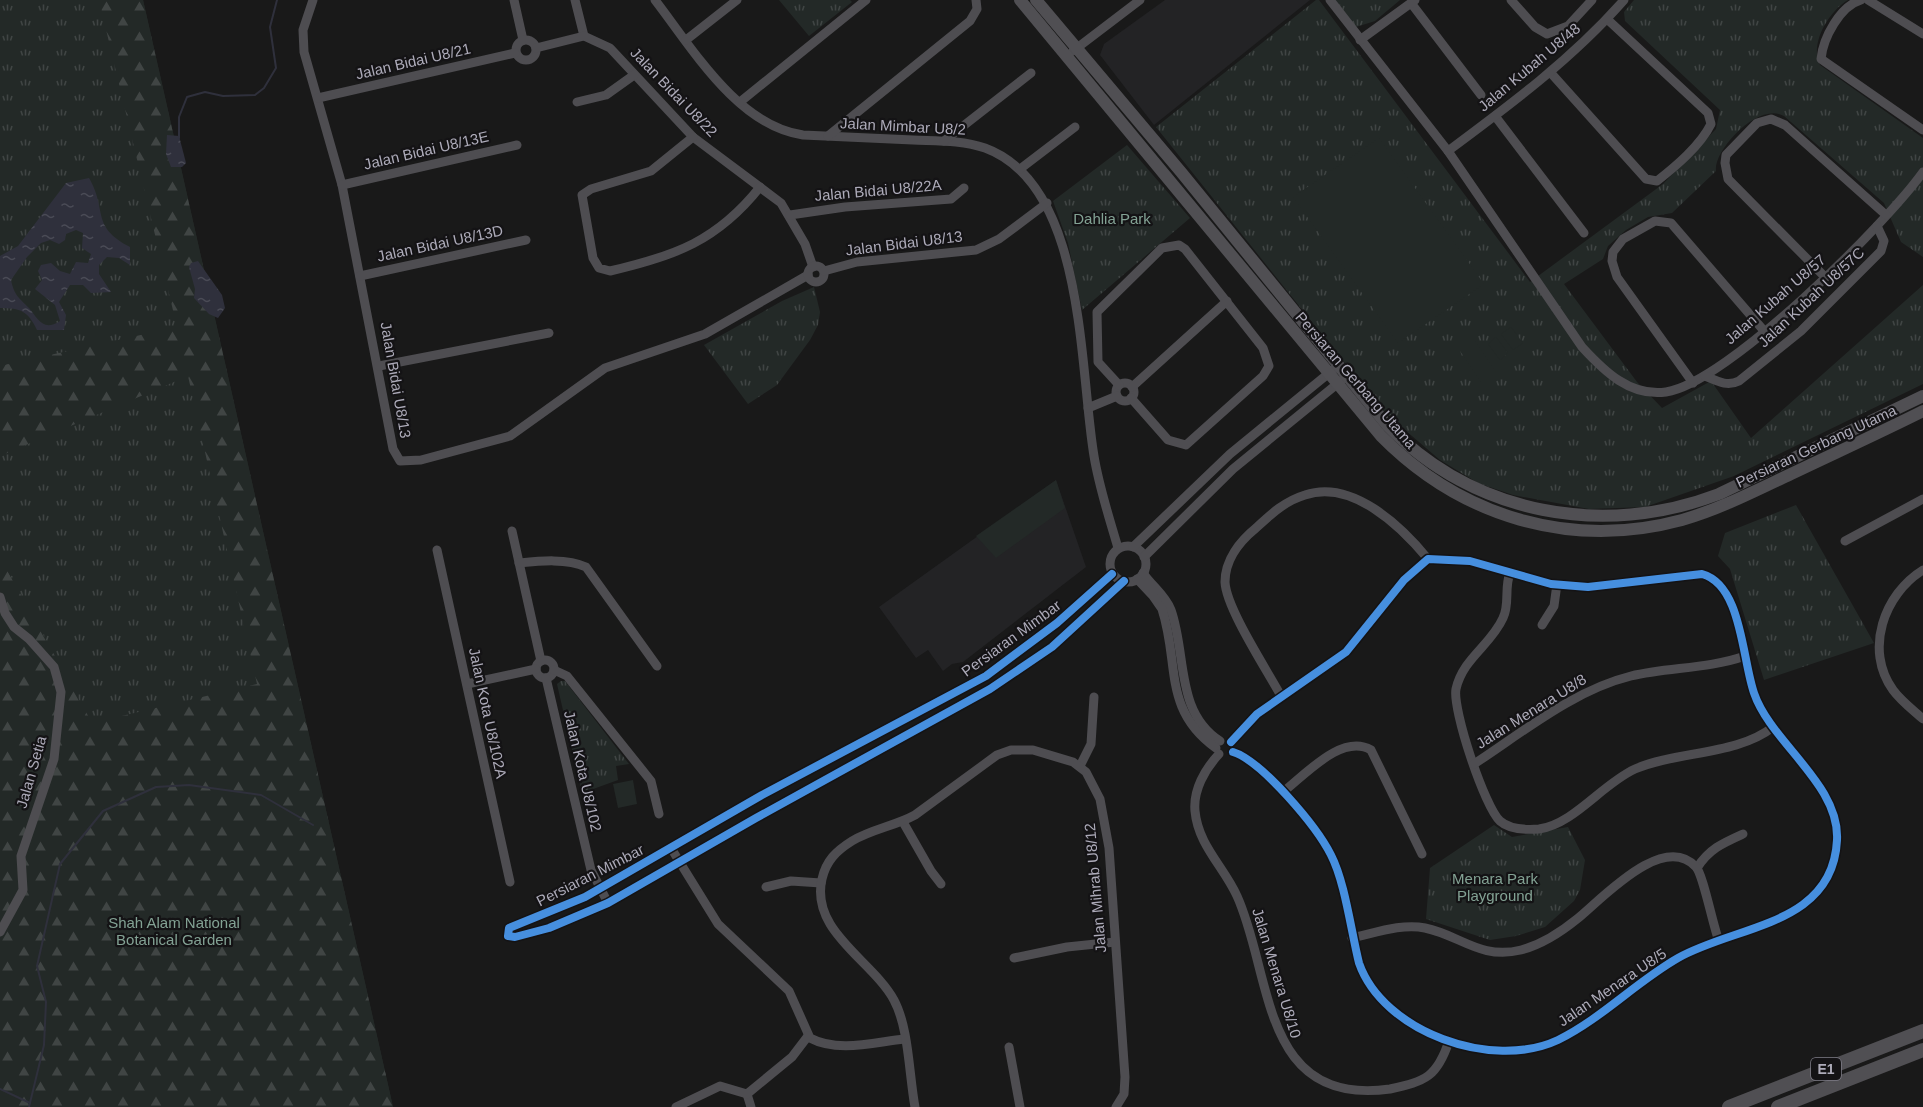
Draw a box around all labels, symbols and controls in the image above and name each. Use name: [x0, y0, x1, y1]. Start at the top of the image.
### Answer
street label: Jalan Kubah U8/48: [1475, 19, 1583, 115]
street label: Jalan Bidai U8/21: [354, 39, 472, 83]
street label: Jalan Bidai U8/22: [627, 44, 721, 140]
street label: Jalan Mimbar U8/2: [840, 114, 966, 138]
street label: Jalan Bidai U8/13E: [362, 127, 490, 173]
street label: Jalan Bidai U8/22A: [814, 176, 942, 204]
park label: Dahlia Park: [1073, 210, 1151, 227]
street label: Jalan Bidai U8/13D: [375, 221, 505, 265]
street label: Jalan Bidai U8/13: [845, 227, 963, 259]
street label: Jalan Kubah U8/57C: [1754, 243, 1868, 351]
street label: Jalan Kubah U8/57: [1721, 250, 1829, 348]
street label: Persiaran Gerbang Utama: [1292, 308, 1420, 452]
street label: Jalan Bidai U8/13: [377, 321, 415, 439]
street label: Persiaran Gerbang Utama: [1733, 401, 1900, 491]
street label: Persiaran Mimbar: [958, 596, 1064, 680]
street label: Jalan Kota U8/102A: [466, 646, 510, 780]
street label: Jalan Menara U8/8: [1473, 670, 1589, 752]
street label: Jalan Kota U8/102: [561, 709, 605, 833]
street label: Jalan Setia: [13, 733, 50, 810]
street label: Jalan Mihrab U8/12: [1081, 822, 1109, 954]
street label: Persiaran Mimbar: [533, 841, 647, 909]
park label: Menara Park Playground: [1452, 870, 1538, 904]
street label: Jalan Menara U8/10: [1249, 906, 1305, 1040]
park label: Shah Alam National Botanical Garden: [108, 914, 240, 948]
street label: Jalan Menara U8/5: [1555, 945, 1669, 1029]
road number: E1: [1811, 1058, 1841, 1080]

